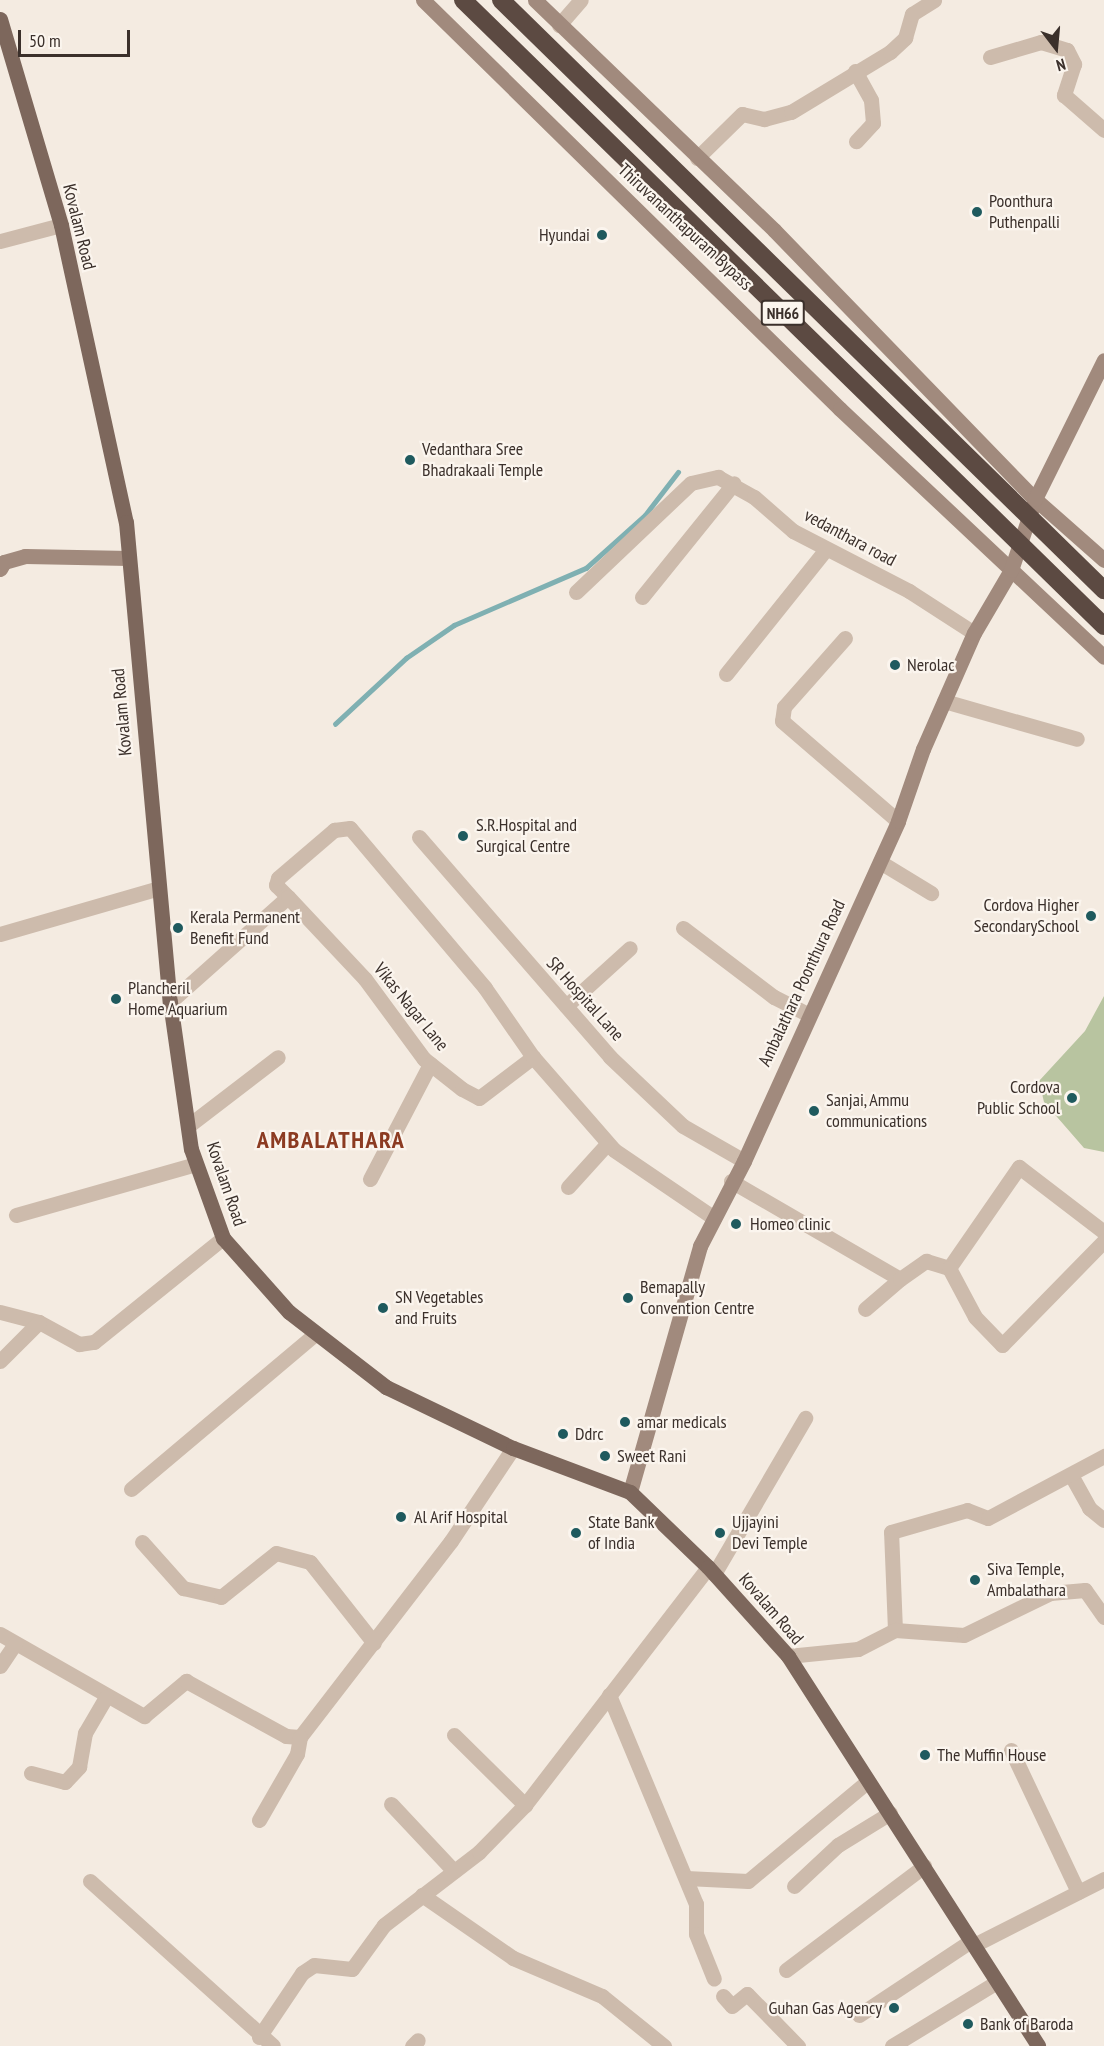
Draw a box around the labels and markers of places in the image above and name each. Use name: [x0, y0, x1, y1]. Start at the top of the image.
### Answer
place label: Poonthura Puthenpalli: [989, 191, 1060, 234]
marker: Poonthura Puthenpalli: [970, 205, 984, 219]
place label: Hyundai: [539, 224, 590, 246]
marker: Hyundai: [595, 228, 609, 242]
place label: Vedanthara Sree Bhadrakaali Temple: [422, 439, 544, 482]
marker: Vedanthara Sree Bhadrakaali Temple: [403, 453, 417, 467]
place label: Nerolac: [907, 654, 955, 676]
marker: Nerolac: [888, 658, 902, 672]
place label: S.R.Hospital and Surgical Centre: [476, 815, 577, 858]
marker: S.R.Hospital and Surgical Centre: [454, 827, 472, 845]
place label: Cordova Higher SecondarySchool: [974, 895, 1079, 938]
place label: Kerala Permanent Benefit Fund: [190, 907, 300, 950]
marker: Cordova Higher SecondarySchool: [1084, 909, 1098, 923]
marker: Kerala Permanent Benefit Fund: [171, 921, 185, 935]
place label: Plancheril Home Aquarium: [128, 978, 228, 1020]
marker: Plancheril Home Aquarium: [109, 992, 123, 1006]
place label: Cordova Public School: [977, 1077, 1060, 1120]
place label: Sanjai, Ammu communications: [826, 1090, 927, 1132]
marker: Cordova Public School: [1065, 1091, 1079, 1105]
marker: Sanjai, Ammu communications: [807, 1104, 821, 1118]
place label: Homeo clinic: [750, 1213, 831, 1235]
marker: Homeo clinic: [727, 1215, 745, 1233]
place label: Bemapally Convention Centre: [640, 1277, 754, 1320]
place label: SN Vegetables and Fruits: [395, 1287, 484, 1330]
marker: Bemapally Convention Centre: [621, 1291, 635, 1305]
marker: SN Vegetables and Fruits: [376, 1301, 390, 1315]
place label: amar medicals: [637, 1411, 727, 1433]
marker: amar medicals: [618, 1415, 632, 1429]
place label: Ddrc: [575, 1423, 604, 1445]
marker: Ddrc: [556, 1427, 570, 1441]
place label: Sweet Rani: [617, 1445, 686, 1467]
marker: Sweet Rani: [598, 1449, 612, 1463]
place label: Al Arif Hospital: [414, 1506, 508, 1528]
marker: Al Arif Hospital: [392, 1508, 410, 1526]
place label: State Bank of India: [588, 1512, 654, 1555]
place label: Ujjayini Devi Temple: [732, 1512, 808, 1555]
marker: State Bank of India: [569, 1526, 583, 1540]
marker: Ujjayini Devi Temple: [713, 1526, 727, 1540]
place label: Siva Temple, Ambalathara: [987, 1559, 1066, 1602]
marker: Siva Temple, Ambalathara: [968, 1573, 982, 1587]
place label: The Muffin House: [937, 1744, 1046, 1766]
marker: The Muffin House: [918, 1748, 932, 1762]
place label: Guhan Gas Agency: [768, 1997, 882, 2019]
marker: Guhan Gas Agency: [887, 2001, 901, 2015]
place label: Bank of Baroda: [980, 2013, 1074, 2035]
marker: Bank of Baroda: [961, 2017, 975, 2031]

